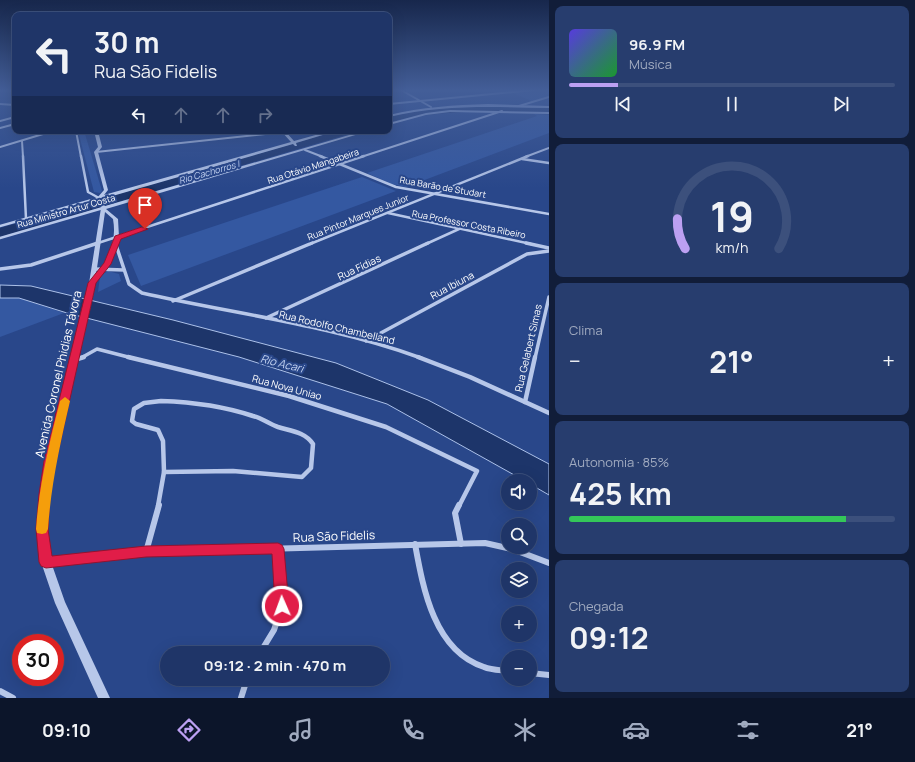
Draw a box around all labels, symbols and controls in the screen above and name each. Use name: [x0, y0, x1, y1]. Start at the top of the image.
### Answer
text: 30 m: [94, 23, 159, 61]
icon: left: [28, 28, 80, 80]
text: 96.9 FM: [629, 34, 685, 55]
text: Música: [629, 55, 672, 73]
text: Rua São Fidelis: [94, 59, 217, 83]
icon: previous: [612, 93, 634, 115]
icon: pause: [721, 93, 743, 115]
icon: next: [830, 93, 852, 115]
icon: left: [128, 104, 150, 126]
icon: ahead: [170, 104, 192, 126]
icon: ahead: [212, 104, 234, 126]
icon: right: [254, 104, 276, 126]
street label: Rua Otávio Mangabeira: [266, 145, 360, 187]
water label: Rio Cachorros I: [177, 157, 242, 187]
street label: Rua Barão de Studart: [399, 173, 488, 201]
text: 19: [710, 187, 754, 243]
pin: [128, 188, 162, 229]
street label: Rua Pintor Marques Junior: [305, 190, 411, 243]
street label: Rua Ministro Artur Costa: [15, 191, 117, 231]
icon: arrive: [134, 194, 156, 216]
street label: Rua Professor Costa Ribeiro: [411, 207, 527, 241]
text: km/h: [715, 237, 749, 256]
street label: Rua Fídias: [335, 251, 383, 283]
street label: Rua Ibiuna: [428, 268, 476, 302]
street label: Avenida Coronel Phidias Távora: [30, 289, 86, 459]
street label: Rua Gelabert Simas: [511, 303, 545, 393]
street label: Rua Rodolfo Chambelland: [278, 307, 396, 347]
text: Clima: [569, 321, 603, 339]
text: 21°: [709, 341, 754, 382]
text: −: [569, 346, 581, 376]
text: +: [882, 346, 895, 376]
water label: Rio Acari: [259, 350, 306, 376]
street label: Rua Nova Uniao: [251, 371, 323, 403]
text: Autonomia · 85%: [569, 453, 669, 471]
text: 425 km: [569, 473, 672, 514]
map controls: [501, 474, 537, 686]
button: sound: [501, 474, 537, 510]
button: search: [501, 518, 537, 554]
street label: Rua São Fidelis: [293, 526, 375, 546]
button: layers: [501, 562, 537, 598]
position arrow: [261, 585, 303, 627]
text: Chegada: [569, 597, 623, 615]
button: +: [501, 606, 537, 642]
text: 09:12: [569, 617, 649, 658]
speed limit sign: 30: [12, 634, 64, 686]
button: −: [501, 650, 537, 686]
text: 09:12 · 2 min · 470 m: [204, 655, 346, 676]
icon: directions: [175, 716, 203, 744]
icon: music: [287, 716, 315, 744]
icon: phone: [399, 716, 427, 744]
icon: climate: [511, 716, 539, 744]
icon: car: [622, 716, 650, 744]
icon: filters: [734, 716, 762, 744]
text: 09:10: [42, 718, 91, 742]
text: 21°: [846, 718, 873, 742]

